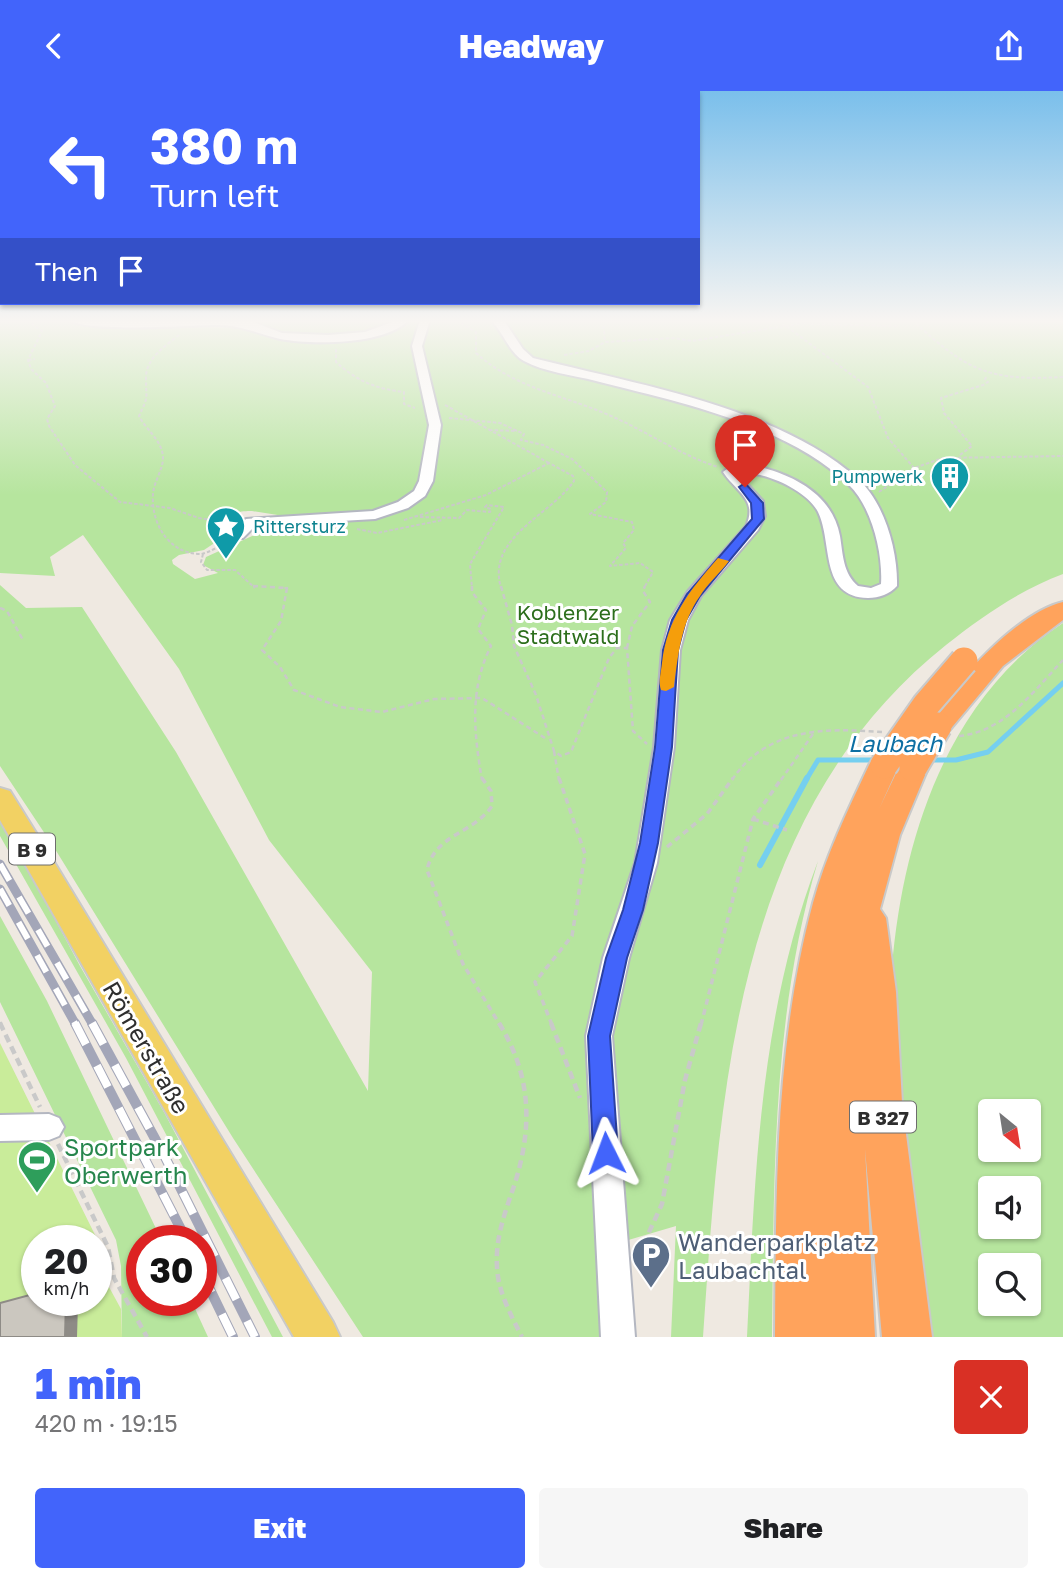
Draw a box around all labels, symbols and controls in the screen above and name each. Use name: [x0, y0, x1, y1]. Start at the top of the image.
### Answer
icon: back: [35, 27, 73, 65]
text: Headway: [459, 27, 604, 65]
icon: share: [990, 27, 1028, 65]
text: 380 m: [150, 116, 298, 175]
icon: left: [35, 119, 126, 210]
text: Turn left: [150, 176, 279, 214]
icon: arrive: [112, 252, 150, 290]
text: Then: [35, 256, 98, 287]
pin: [715, 415, 775, 487]
icon: arrive: [726, 426, 764, 464]
building icon: Pumpwerk: [929, 455, 971, 510]
place label: Pumpwerk: [831, 465, 923, 487]
place icon: Rittersturz: [205, 505, 247, 560]
place label: Rittersturz: [253, 515, 346, 537]
park label: Koblenzer Stadtwald: [517, 599, 619, 649]
water label: Laubach: [848, 729, 943, 757]
road number: B 9: [9, 834, 55, 865]
street label: Römerstraße: [97, 976, 197, 1118]
north arrow: [978, 1099, 1041, 1162]
map controls: [978, 1099, 1041, 1316]
road number: B 327: [850, 1101, 916, 1133]
position arrow: [569, 1116, 643, 1190]
place label: Sportpark Oberwerth: [64, 1132, 188, 1189]
sports icon: Sportpark Oberwerth: [16, 1139, 58, 1194]
button: sound: [978, 1176, 1041, 1239]
speed limit sign: 30: [126, 1225, 217, 1316]
place label: Wanderparkplatz Laubachtal: [678, 1227, 876, 1284]
parking icon: Wanderparkplatz Laubachtal: [630, 1234, 672, 1289]
text: 20: [44, 1240, 89, 1282]
button: search: [978, 1253, 1041, 1316]
text: km/h: [44, 1277, 89, 1299]
text: 1 min: [35, 1358, 142, 1408]
button: close: [954, 1360, 1028, 1434]
text: 420 m · 19:15: [35, 1409, 178, 1437]
button: Exit: [35, 1488, 525, 1568]
button: Share: [539, 1488, 1028, 1568]

